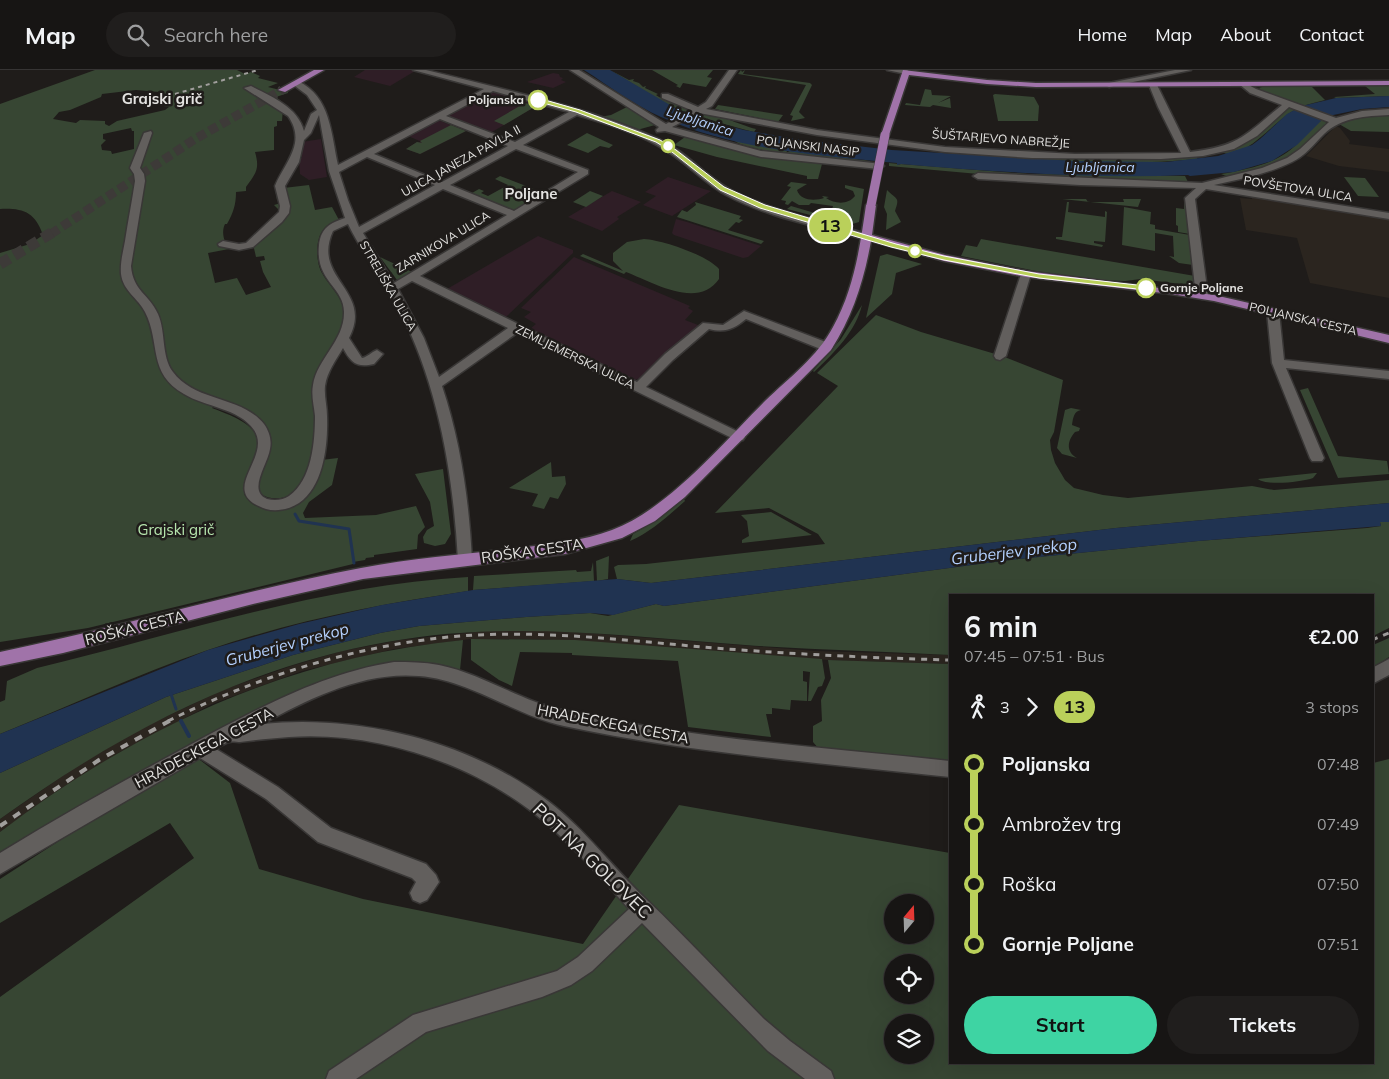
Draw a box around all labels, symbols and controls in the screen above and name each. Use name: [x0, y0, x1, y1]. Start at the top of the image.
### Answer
search box: [106, 12, 456, 57]
text: Map: [25, 20, 76, 50]
icon: search: [124, 21, 152, 49]
text: Search here: [164, 23, 268, 47]
text: Home: [1077, 23, 1127, 46]
text: Map: [1155, 23, 1192, 46]
text: About: [1220, 23, 1271, 46]
text: Contact: [1299, 23, 1364, 46]
district label: Grajski grič: [122, 89, 203, 108]
marker: Poljanska: [528, 90, 548, 110]
place label: Poljanska: [468, 92, 524, 107]
water label: Ljubljanica: [664, 102, 736, 140]
street label: ULICA JANEZA PAVLA II: [398, 121, 523, 200]
street label: ŠUŠTARJEVO NABREŽJE: [932, 126, 1070, 151]
street label: POLJANSKI NASIP: [756, 132, 860, 159]
unlabelled marker: [661, 139, 675, 153]
water label: Ljubljanica: [1065, 158, 1135, 176]
street label: POVŠETOVA ULICA: [1243, 172, 1354, 205]
district label: Poljane: [505, 184, 557, 203]
street label: ZARNIKOVA ULICA: [393, 207, 493, 276]
line badge: 13: [808, 210, 852, 242]
text: 13: [819, 214, 841, 237]
street label: STRELIŠKA ULICA: [357, 238, 420, 334]
unlabelled marker: [908, 244, 922, 258]
marker: Gornje Poljane: [1136, 278, 1156, 298]
place label: Gornje Poljane: [1160, 280, 1244, 295]
street label: POLJANSKA CESTA: [1248, 299, 1359, 338]
street label: ZEMLJEMERSKA ULICA: [513, 321, 637, 392]
park label: Grajski grič: [137, 520, 215, 539]
water label: Gruberjev prekop: [950, 533, 1078, 569]
street label: ROŠKA CESTA: [480, 534, 584, 567]
street label: ROŠKA CESTA: [83, 606, 187, 649]
text: 6 min: [964, 609, 1038, 644]
water label: Gruberjev prekop: [223, 618, 351, 670]
text: €2.00: [1309, 625, 1359, 649]
text: 07:45 – 07:51 · Bus: [964, 646, 1105, 666]
icon: walk: [964, 693, 992, 721]
icon: forward: [1018, 693, 1046, 721]
text: 13: [1064, 695, 1085, 718]
text: 3: [1000, 697, 1010, 717]
text: 3 stops: [1305, 697, 1359, 717]
street label: HRADECKEGA CESTA: [536, 699, 691, 748]
street label: HRADECKEGA CESTA: [131, 703, 276, 792]
text: Poljanska: [1002, 752, 1090, 776]
text: 07:48: [1317, 754, 1359, 774]
street label: POT NA GOLOVEC: [528, 798, 657, 923]
text: Ambrožev trg: [1002, 812, 1121, 836]
text: 07:49: [1317, 814, 1359, 834]
text: Roška: [1002, 872, 1056, 896]
text: 07:50: [1317, 874, 1359, 894]
north arrow: [884, 894, 934, 944]
map controls: [884, 894, 934, 1064]
text: Gornje Poljane: [1002, 932, 1134, 956]
text: 07:51: [1317, 934, 1359, 954]
button: locate: [884, 954, 934, 1004]
button: Start: [964, 996, 1157, 1054]
button: Tickets: [1167, 996, 1359, 1054]
button: layers: [884, 1014, 934, 1064]

